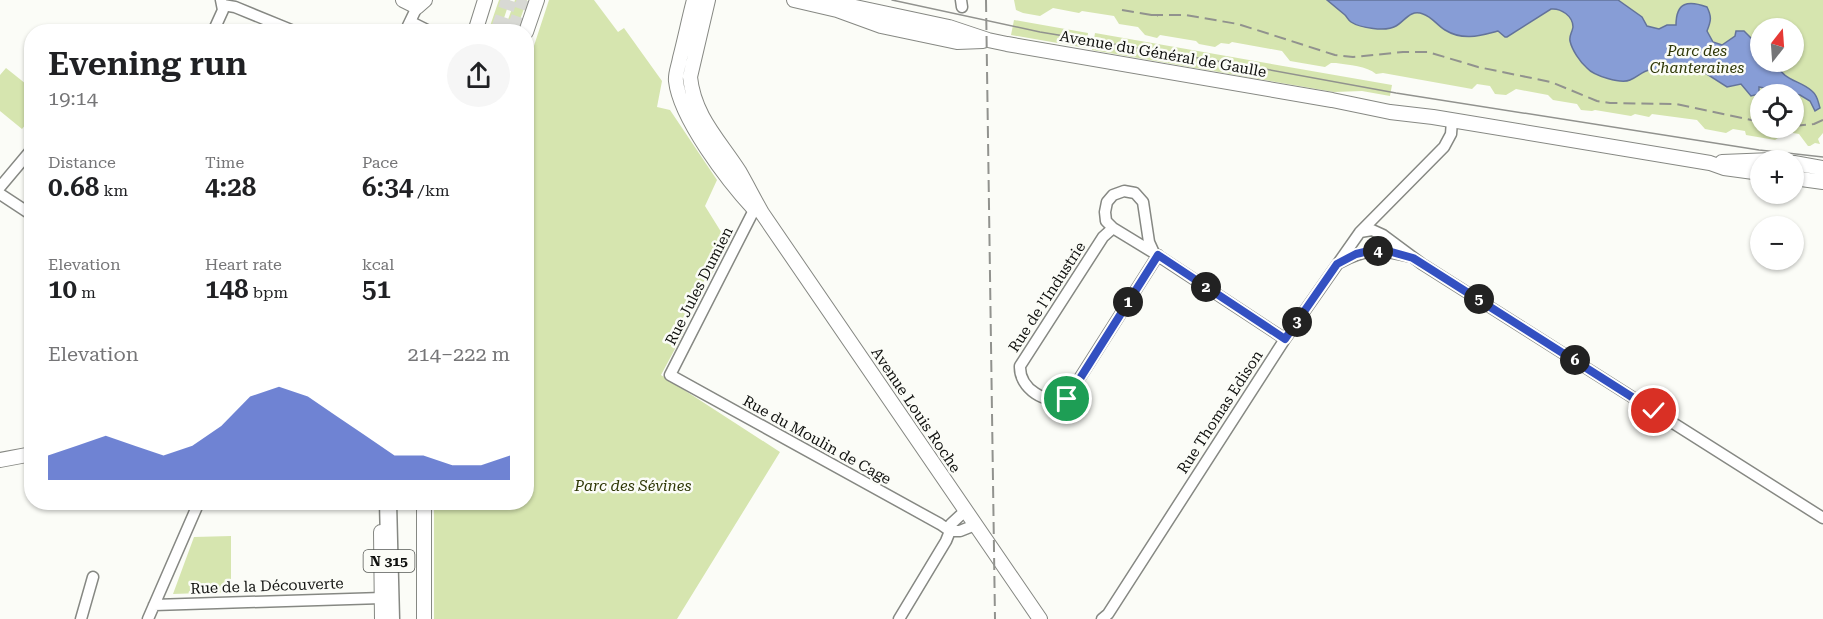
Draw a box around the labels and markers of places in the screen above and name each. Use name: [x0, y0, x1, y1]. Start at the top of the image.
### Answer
pin: 4: [1363, 236, 1393, 266]
pin: 2: [1191, 272, 1221, 302]
pin: 5: [1464, 284, 1494, 314]
pin: 1: [1113, 287, 1143, 317]
pin: 3: [1282, 307, 1312, 337]
pin: 6: [1560, 345, 1590, 375]
pin: [1041, 373, 1092, 424]
pin: [1628, 385, 1679, 436]

